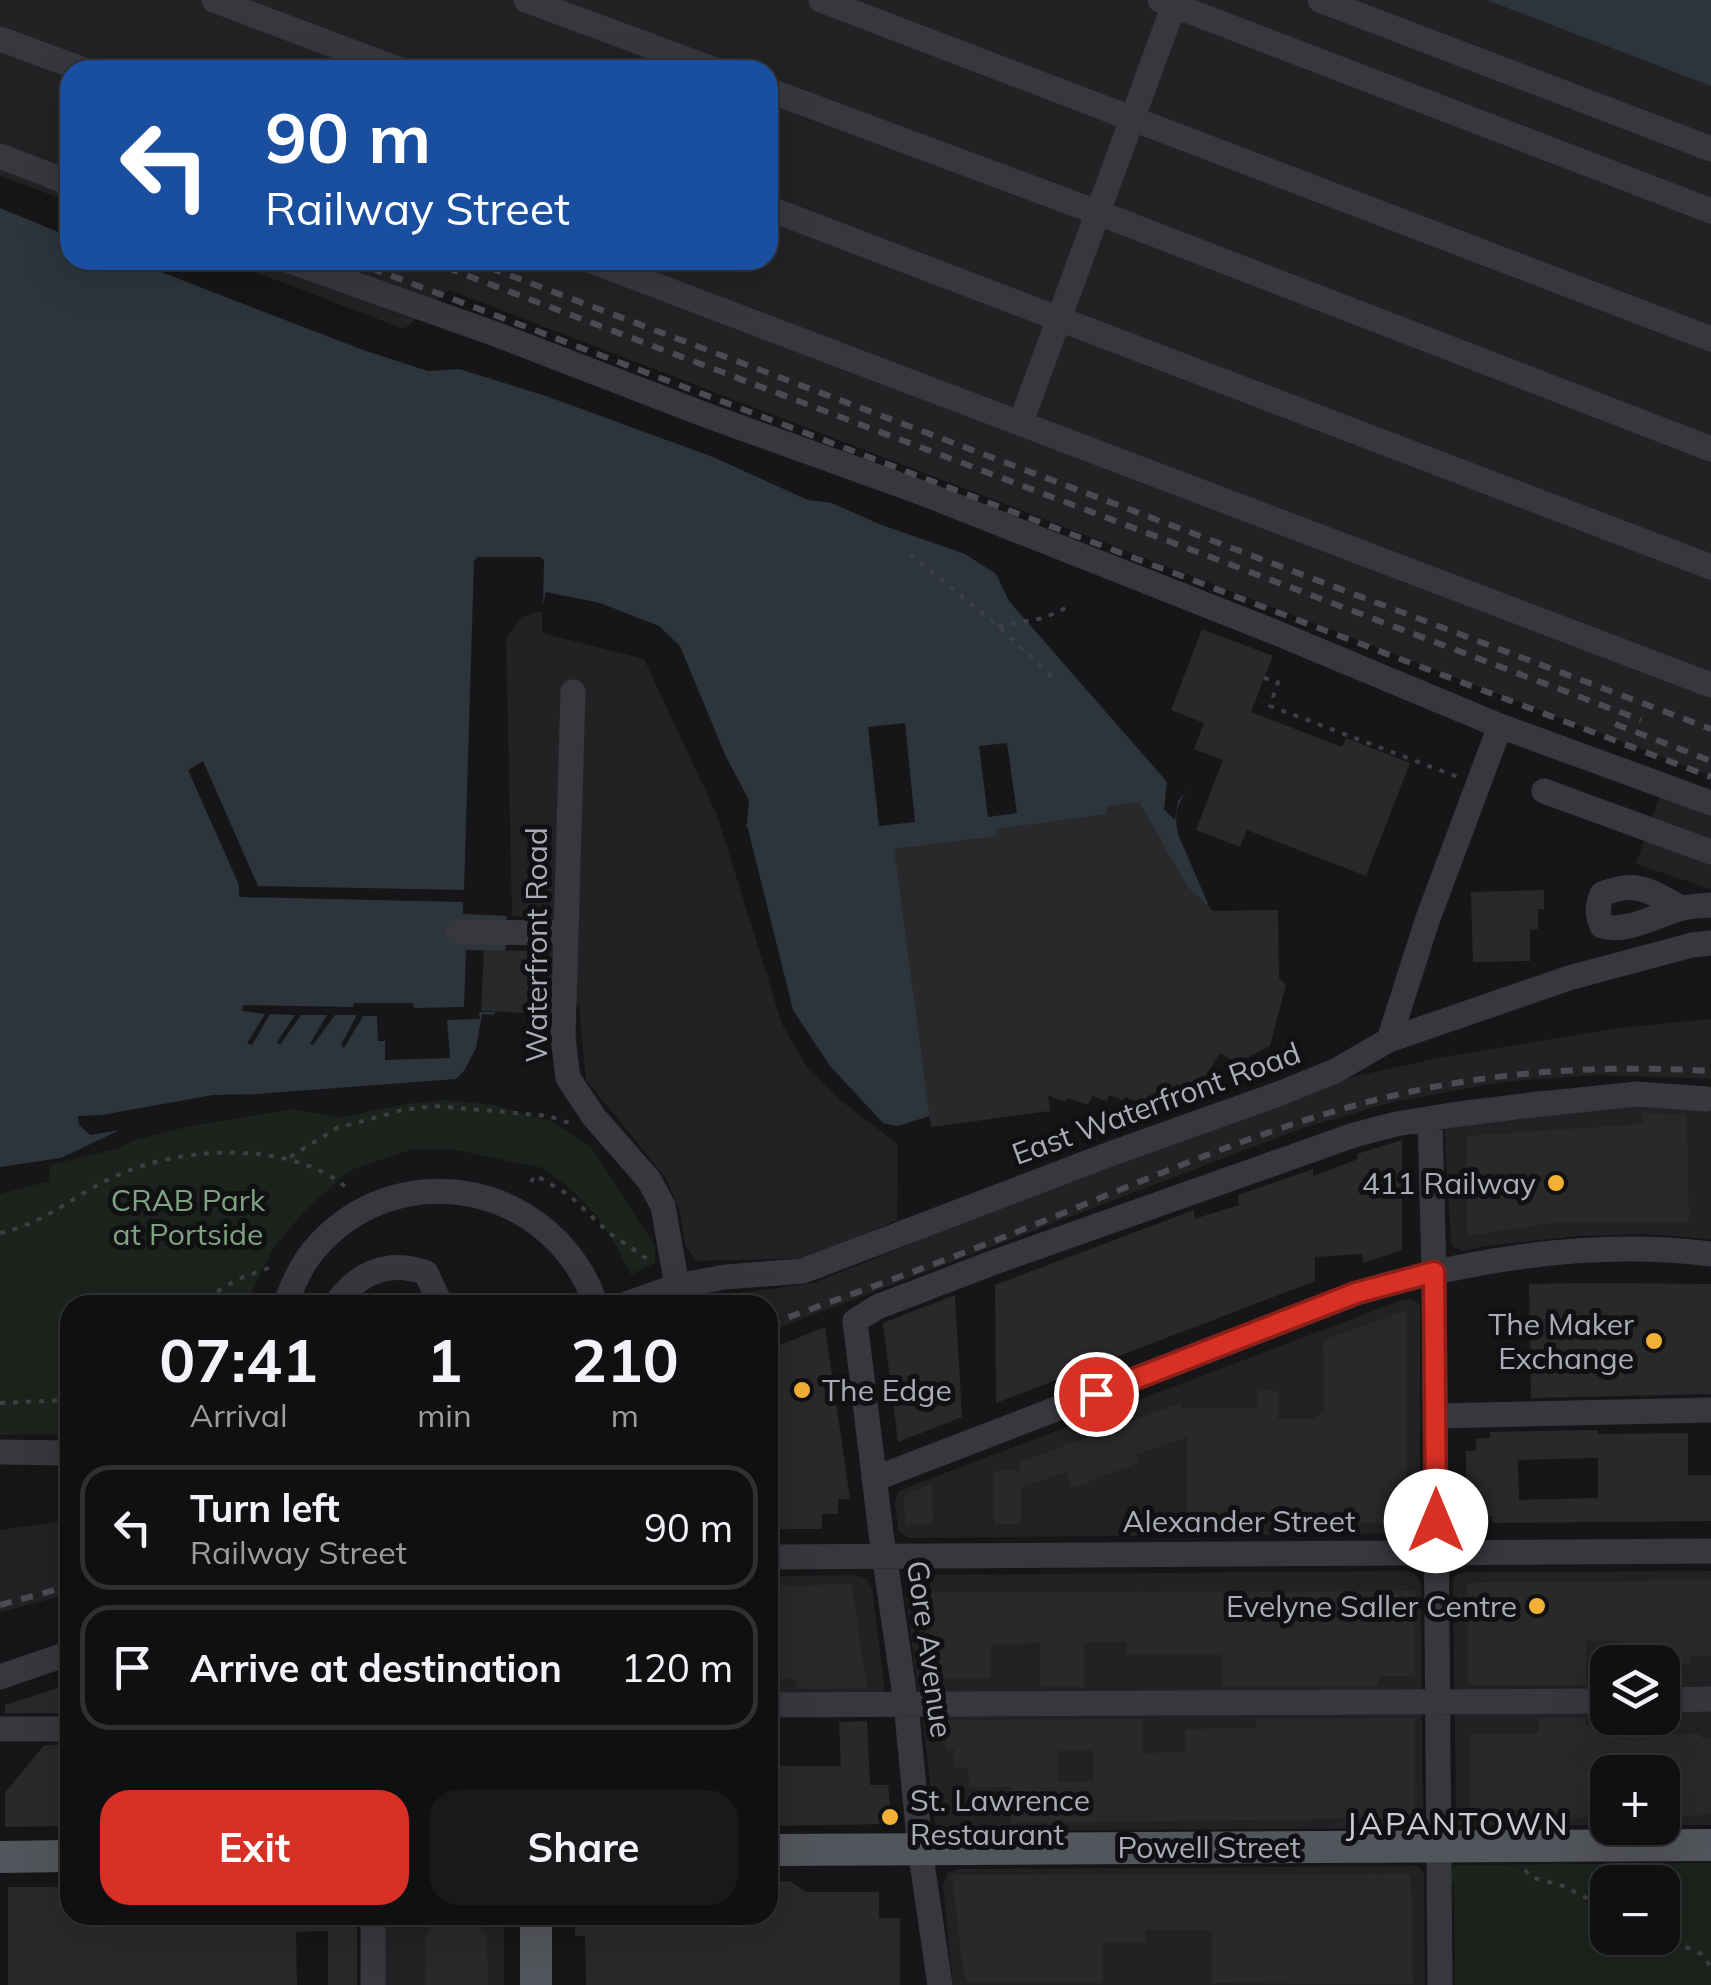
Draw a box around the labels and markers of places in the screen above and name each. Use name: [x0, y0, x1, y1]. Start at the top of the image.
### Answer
place label: 411 Railway: [1362, 1164, 1536, 1202]
marker: 411 Railway: [1545, 1172, 1567, 1194]
place label: The Maker Exchange: [1488, 1305, 1634, 1377]
marker: The Maker Exchange: [1643, 1330, 1665, 1352]
pin: [1054, 1352, 1139, 1437]
place label: The Edge: [822, 1371, 952, 1409]
marker: The Edge: [791, 1379, 813, 1401]
place label: Evelyne Saller Centre: [1226, 1587, 1517, 1625]
marker: Evelyne Saller Centre: [1526, 1595, 1548, 1617]
place label: St. Lawrence Restaurant: [910, 1781, 1090, 1853]
marker: St. Lawrence Restaurant: [879, 1806, 901, 1828]

